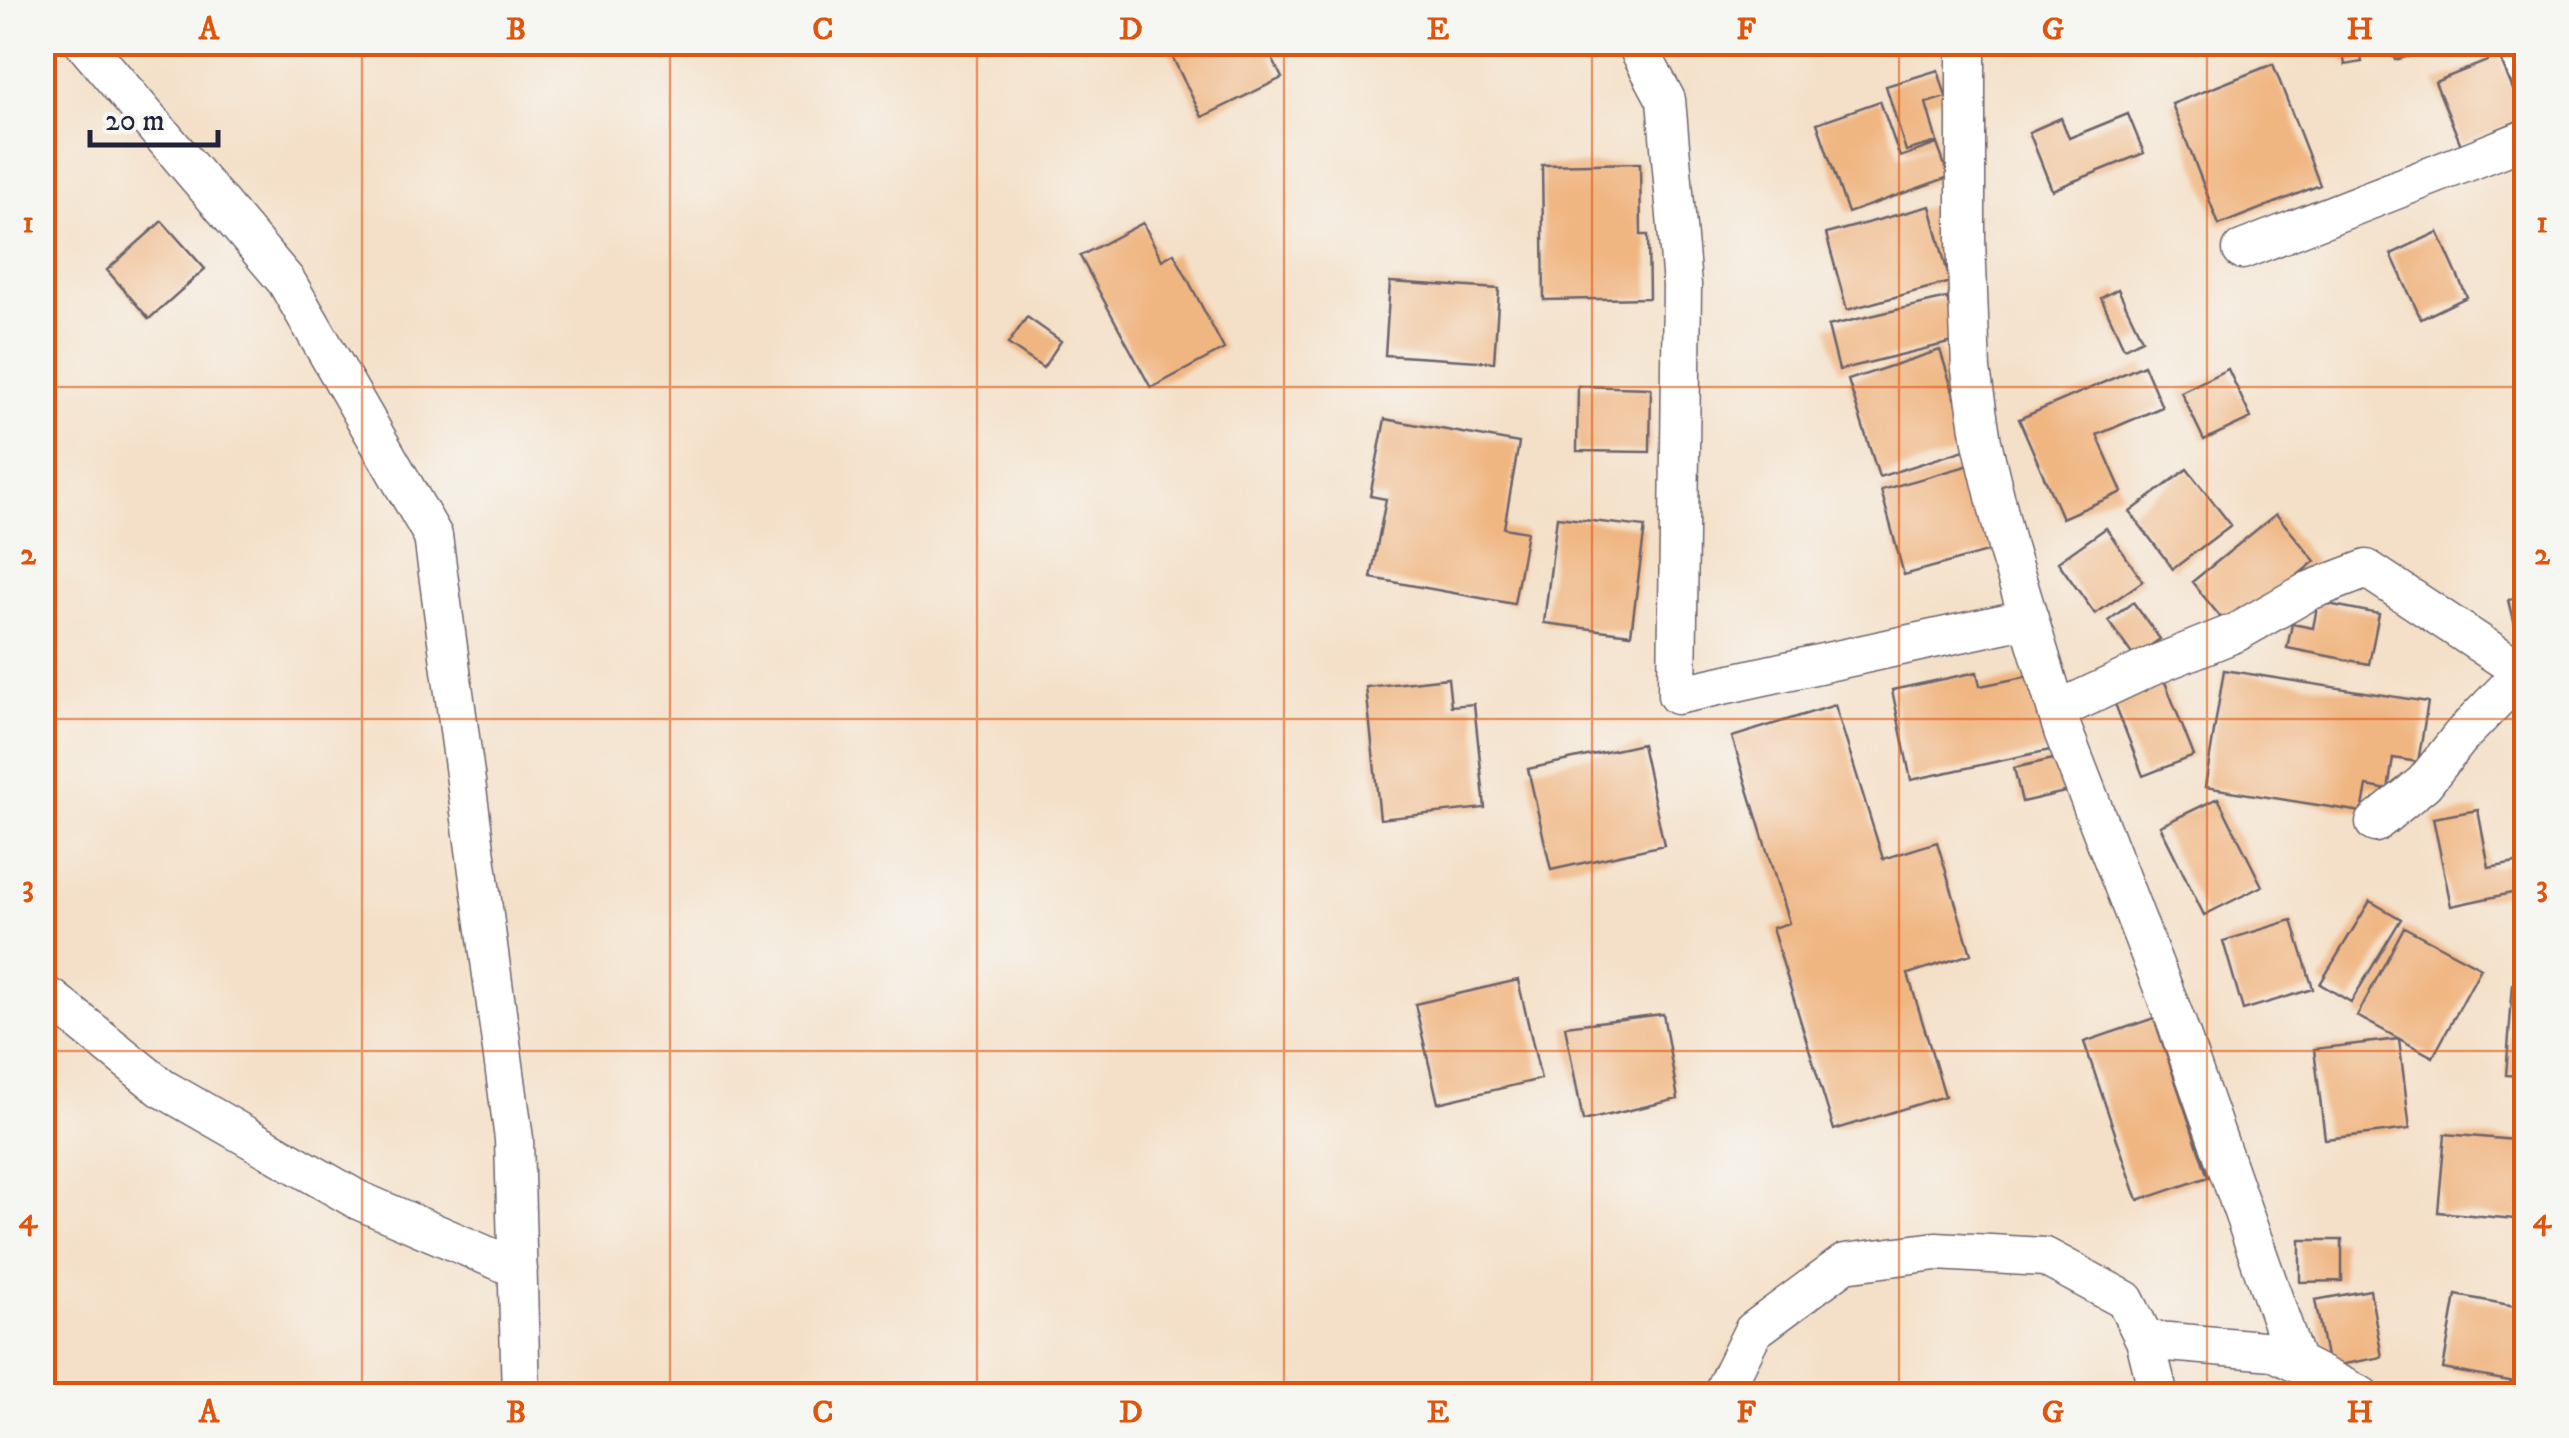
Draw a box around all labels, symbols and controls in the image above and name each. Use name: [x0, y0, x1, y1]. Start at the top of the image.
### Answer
text: A: [198, 10, 221, 50]
text: B: [506, 10, 526, 50]
text: C: [812, 10, 834, 50]
text: D: [1119, 10, 1143, 50]
text: E: [1427, 10, 1450, 50]
text: F: [1736, 10, 1756, 50]
text: G: [2042, 10, 2065, 50]
text: H: [2347, 10, 2374, 50]
scale bar: [90, 85, 218, 147]
text: 20 m: [105, 103, 165, 140]
text: 1: [22, 203, 34, 243]
text: 1: [2536, 203, 2548, 243]
text: 2: [20, 535, 36, 575]
text: 2: [2534, 535, 2550, 575]
text: 3: [22, 867, 34, 907]
text: 3: [2536, 867, 2548, 907]
text: 4: [19, 1199, 39, 1239]
text: 4: [2533, 1199, 2553, 1239]
text: A: [198, 1393, 221, 1433]
text: B: [506, 1393, 526, 1433]
text: C: [812, 1393, 834, 1433]
text: D: [1119, 1393, 1143, 1433]
text: E: [1427, 1393, 1450, 1433]
text: F: [1736, 1393, 1756, 1433]
text: G: [2042, 1393, 2065, 1433]
text: H: [2347, 1393, 2374, 1433]

